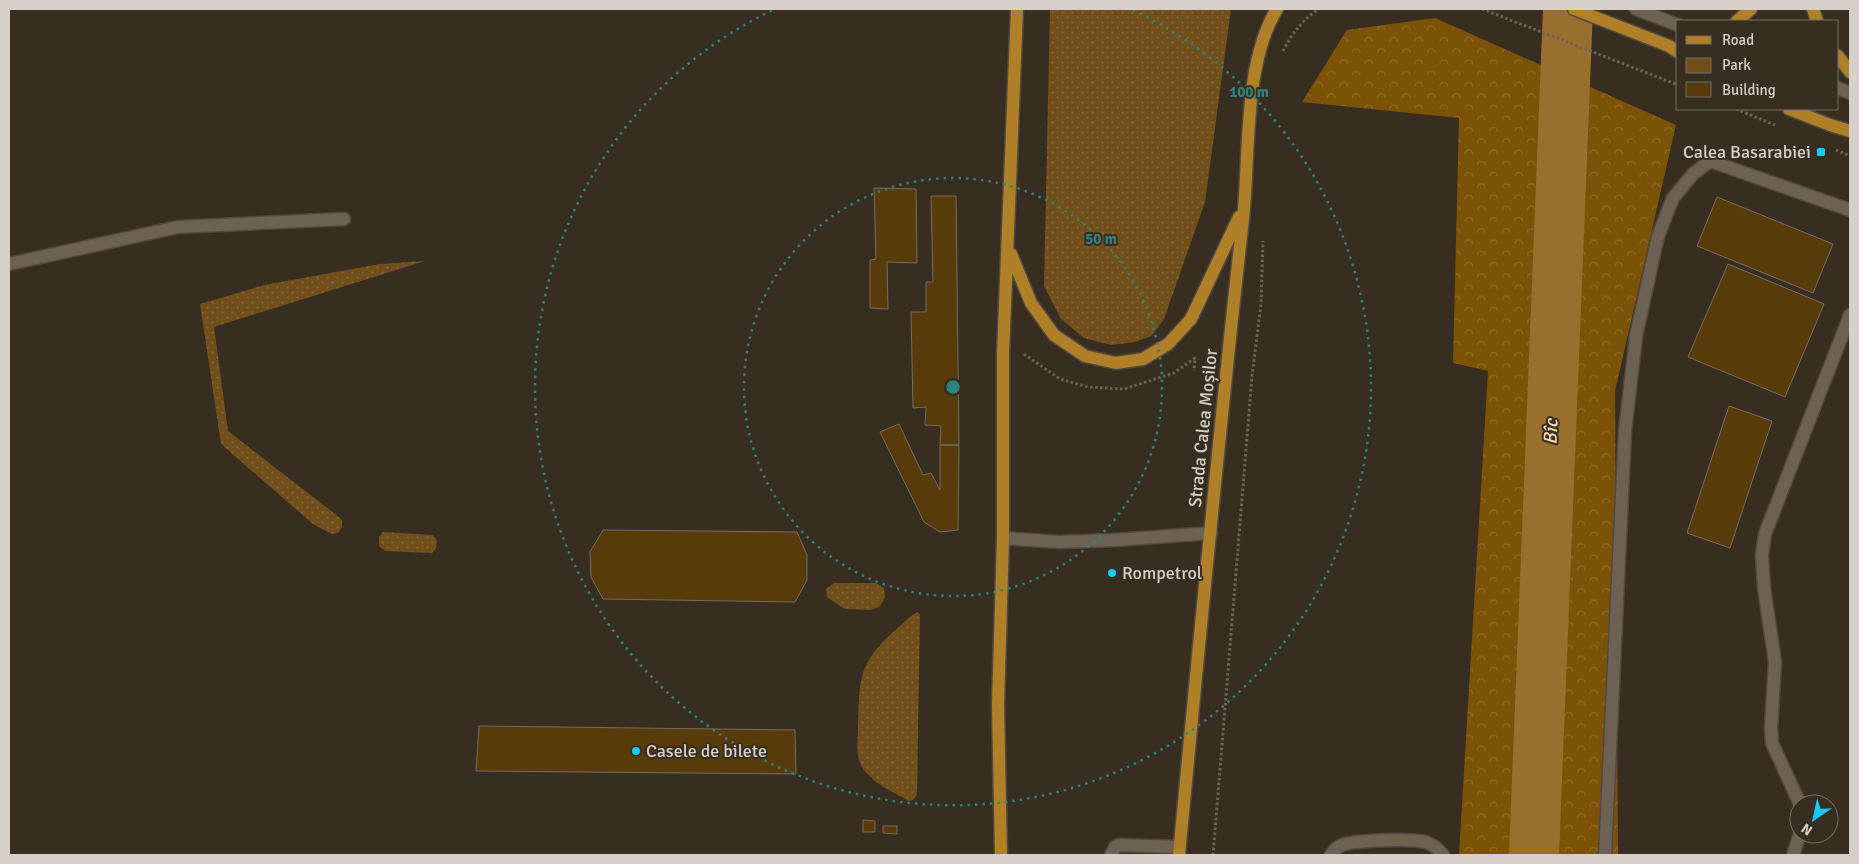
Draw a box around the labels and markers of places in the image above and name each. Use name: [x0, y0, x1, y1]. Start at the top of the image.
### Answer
place label: Calea Basarabiei: [1683, 141, 1811, 163]
marker: Calea Basarabiei: [1815, 146, 1827, 158]
centre of rings: [944, 378, 962, 396]
place label: Rompetrol: [1122, 562, 1202, 584]
marker: Rompetrol: [1106, 567, 1118, 579]
place label: Casele de bilete: [646, 740, 767, 762]
marker: Casele de bilete: [630, 745, 642, 757]

